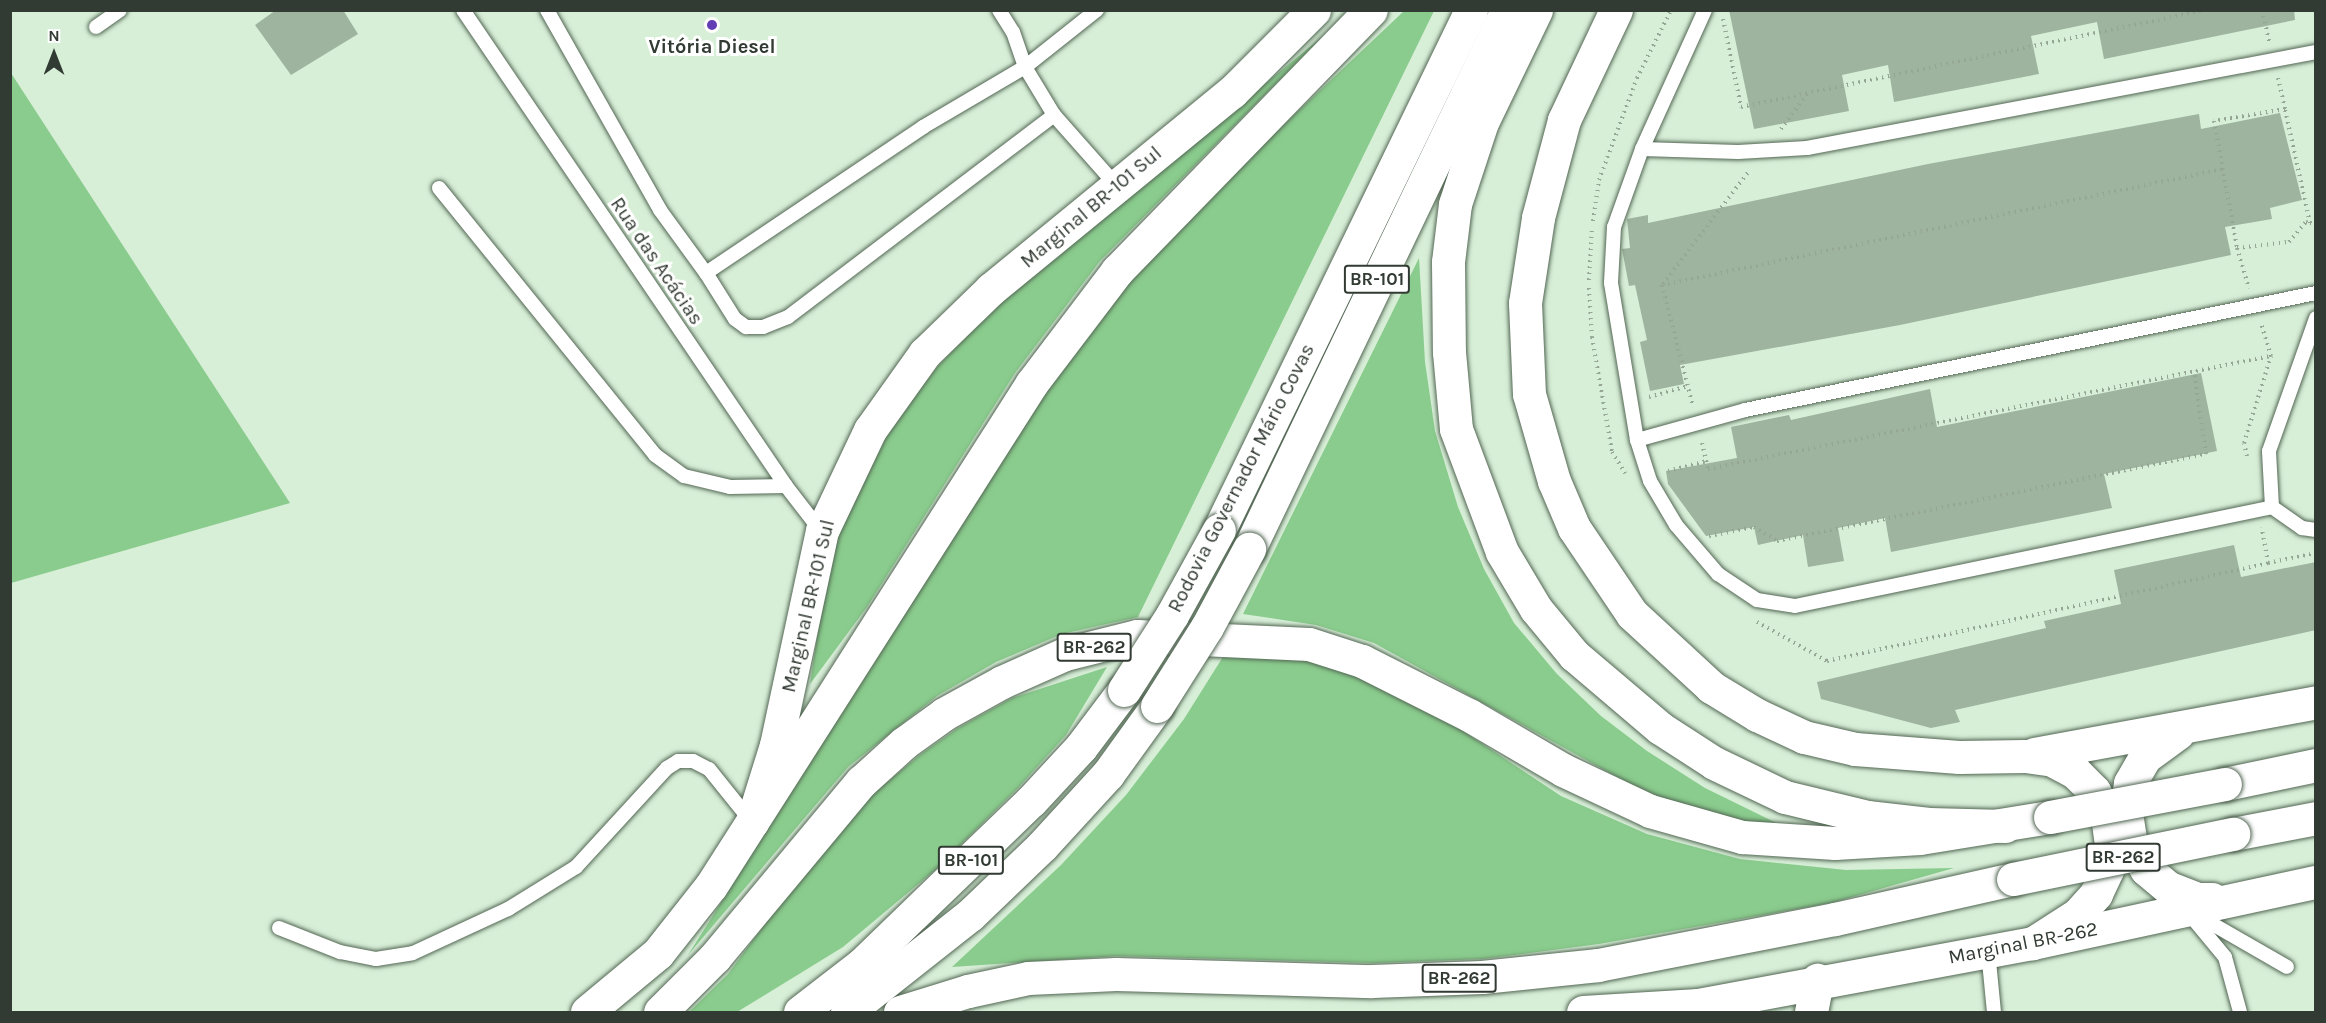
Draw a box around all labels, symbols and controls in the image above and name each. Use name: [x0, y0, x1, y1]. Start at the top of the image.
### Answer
marker: Vitória Diesel: [705, 18, 719, 32]
north arrow: [24, 24, 84, 84]
text: N: [48, 26, 60, 45]
place label: Vitória Diesel: [648, 34, 776, 58]
street label: Marginal BR-101 Sul: [1016, 141, 1166, 273]
street label: Rua das Acácias: [605, 193, 709, 329]
road number: BR-101: [1342, 264, 1412, 294]
street label: Rodovia Governador Mário Covas: [1163, 340, 1319, 616]
street label: Marginal BR-101 Sul: [776, 517, 840, 695]
road number: BR-262: [1056, 632, 1132, 662]
road number: BR-262: [2086, 842, 2160, 872]
road number: BR-101: [936, 845, 1006, 875]
street label: Marginal BR-262: [1946, 917, 2100, 969]
road number: BR-262: [1422, 963, 1496, 993]

